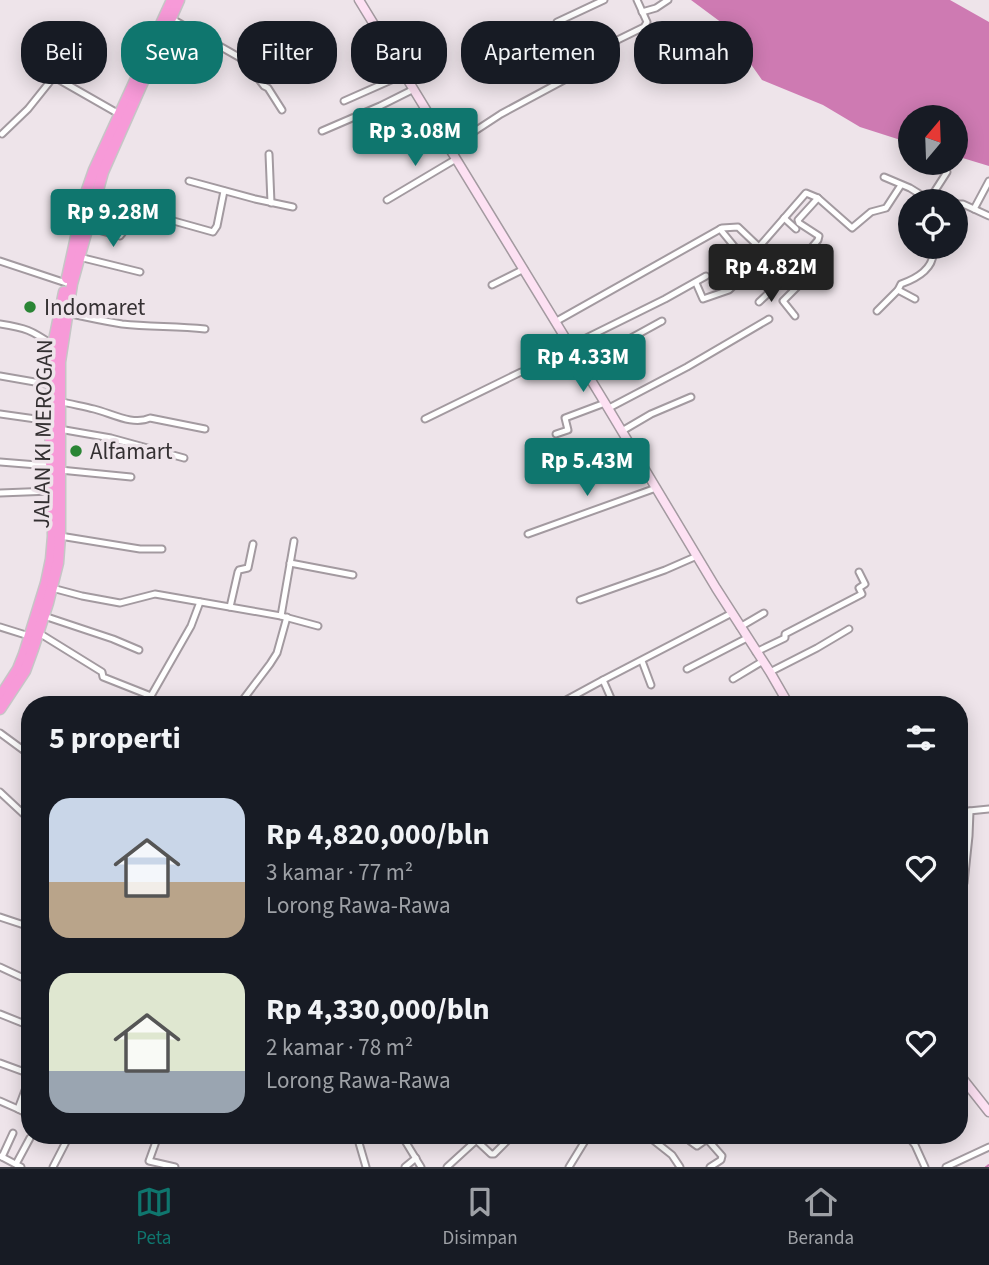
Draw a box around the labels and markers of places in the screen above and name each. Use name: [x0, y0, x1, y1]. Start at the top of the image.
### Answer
pin: Rp 3.08M: [343, 108, 487, 168]
pin: Rp 9.28M: [41, 190, 185, 249]
pin: Rp 4.82M: [699, 244, 843, 304]
place label: Indomaret: [44, 291, 145, 324]
marker: Indomaret: [22, 299, 38, 315]
pin: Rp 4.33M: [511, 334, 655, 394]
place label: Alfamart: [90, 435, 173, 468]
pin: Rp 5.43M: [515, 438, 659, 498]
marker: Alfamart: [68, 443, 84, 459]

